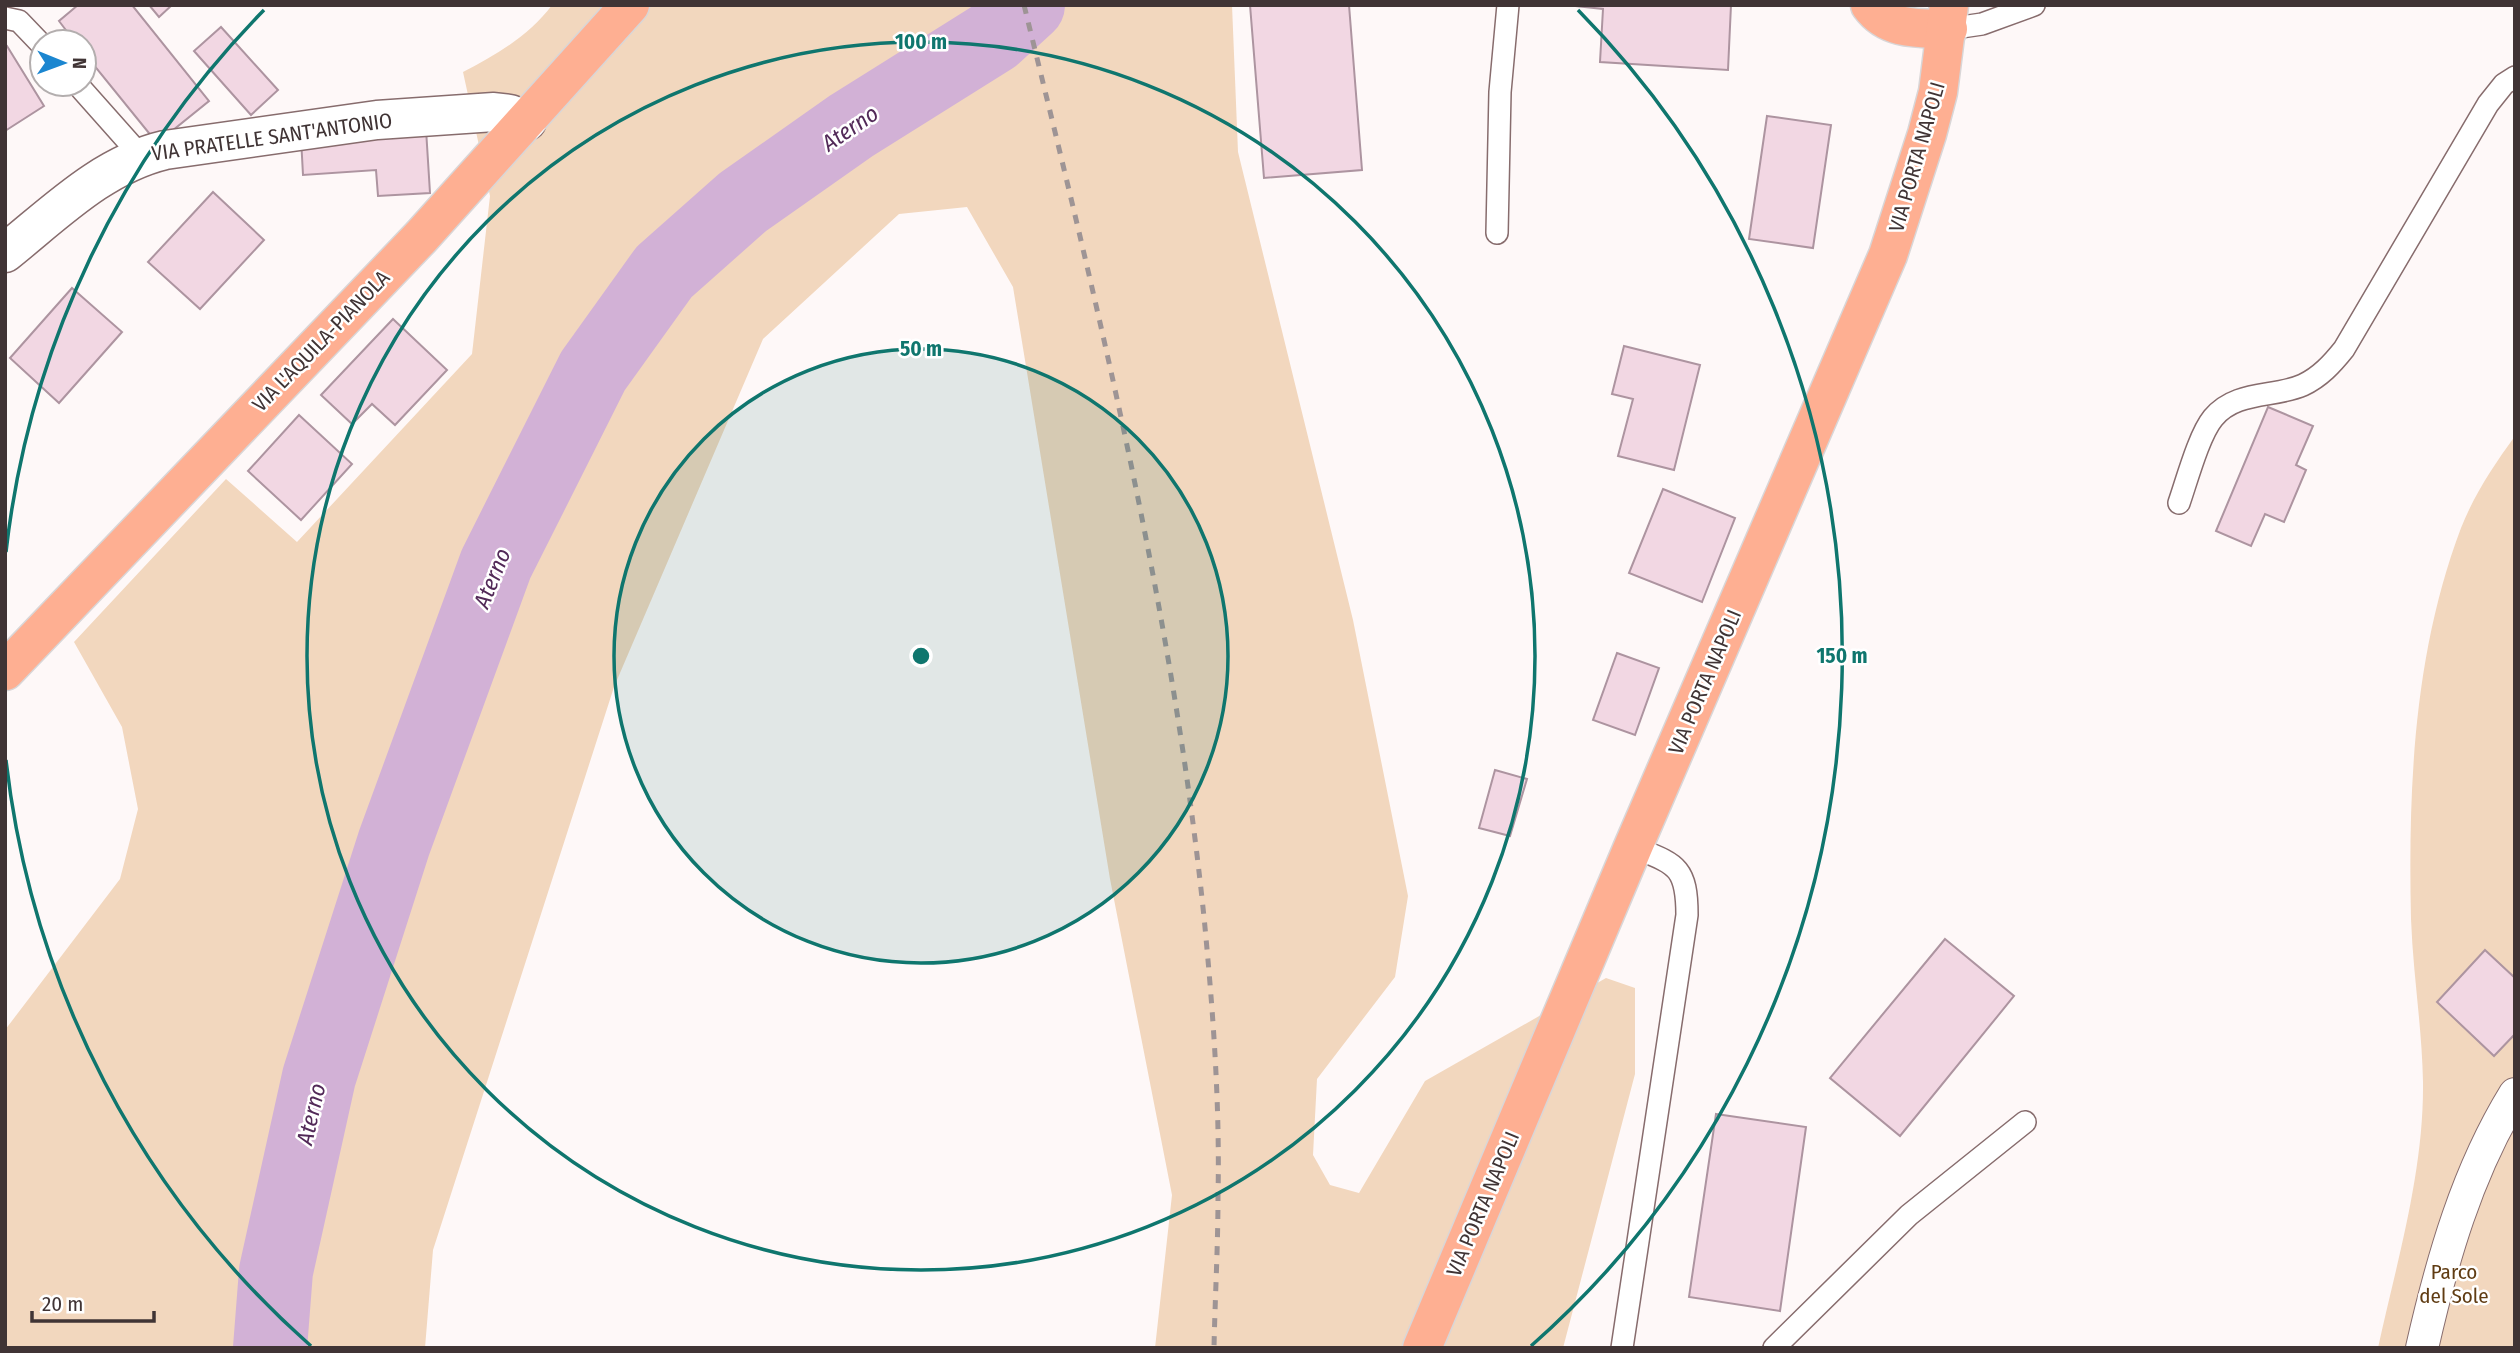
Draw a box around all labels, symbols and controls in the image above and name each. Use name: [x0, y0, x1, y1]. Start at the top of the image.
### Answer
north arrow: [28, 28, 98, 98]
text: 100 m: [895, 29, 947, 55]
text: N: [68, 57, 91, 69]
street label: VIA PORTA NAPOLI: [1883, 79, 1951, 235]
water label: Aterno: [816, 99, 883, 157]
street label: VIA PRATELLE SANT'ANTONIO: [150, 107, 394, 167]
street label: VIA L'AQUILA-PIANOLA: [247, 265, 395, 417]
text: 50 m: [900, 336, 942, 362]
water label: Aterno: [467, 544, 517, 613]
street label: VIA PORTA NAPOLI: [1663, 606, 1747, 758]
text: 150 m: [1816, 643, 1868, 669]
centre of rings: [909, 644, 933, 668]
water label: Aterno: [290, 1081, 332, 1148]
street label: VIA PORTA NAPOLI: [1441, 1128, 1525, 1280]
park label: Parco del Sole: [2419, 1259, 2489, 1309]
scale bar: [32, 1280, 154, 1324]
text: 20 m: [42, 1291, 83, 1317]

